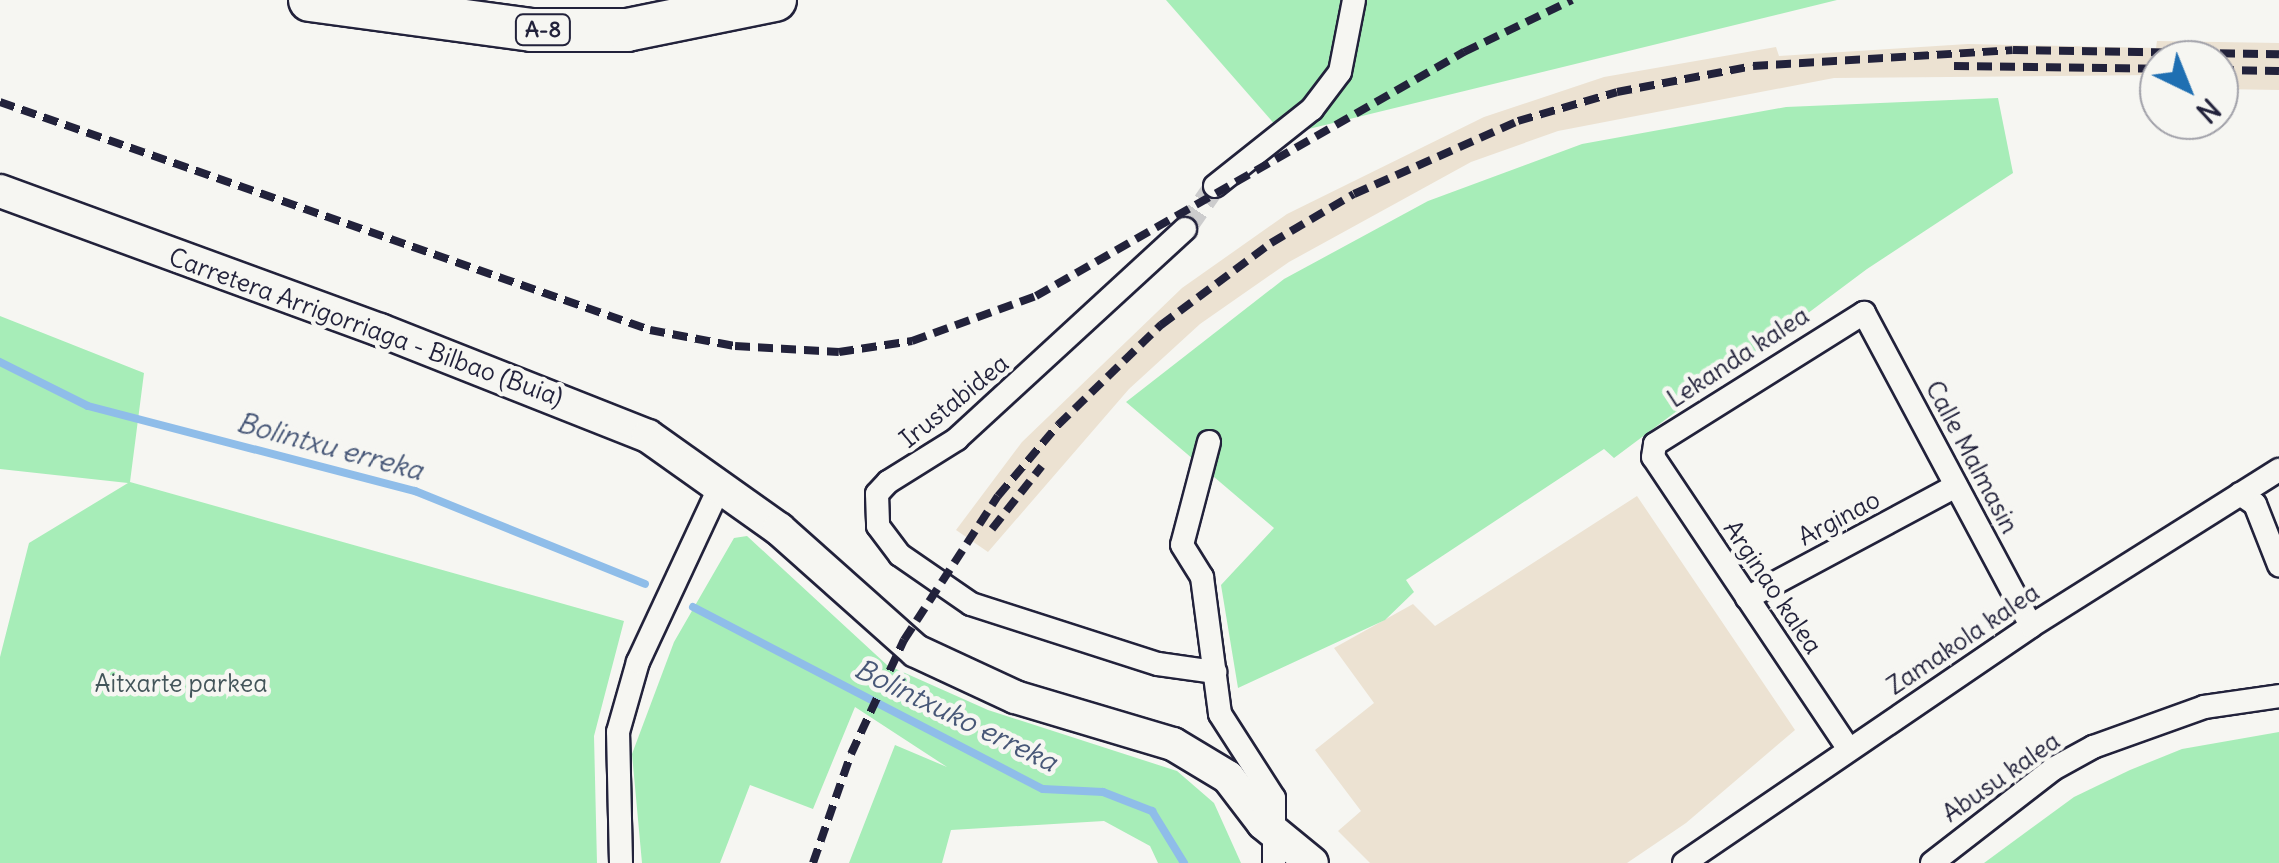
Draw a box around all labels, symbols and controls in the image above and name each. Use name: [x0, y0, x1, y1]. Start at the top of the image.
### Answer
road number: A-8: [513, 13, 573, 47]
north arrow: [2139, 40, 2239, 140]
text: N: [2189, 91, 2227, 130]
street label: Carretera Arrigorriaga - Bilbao (Buia): [165, 242, 567, 412]
street label: Lekanda kalea: [1662, 300, 1814, 414]
street label: Irustabidea: [894, 348, 1014, 454]
street label: Calle Malmasin: [1919, 375, 2025, 539]
water label: Bolintxu erreka: [233, 405, 427, 487]
street label: Arginao: [1793, 484, 1885, 552]
street label: Arginao kalea: [1717, 515, 1829, 659]
street label: Zamakola kalea: [1881, 577, 2045, 701]
water label: Bolintxuko erreka: [849, 652, 1063, 778]
park label: Aitxarte parkea: [94, 668, 268, 698]
street label: Abusu kalea: [1936, 726, 2066, 828]

